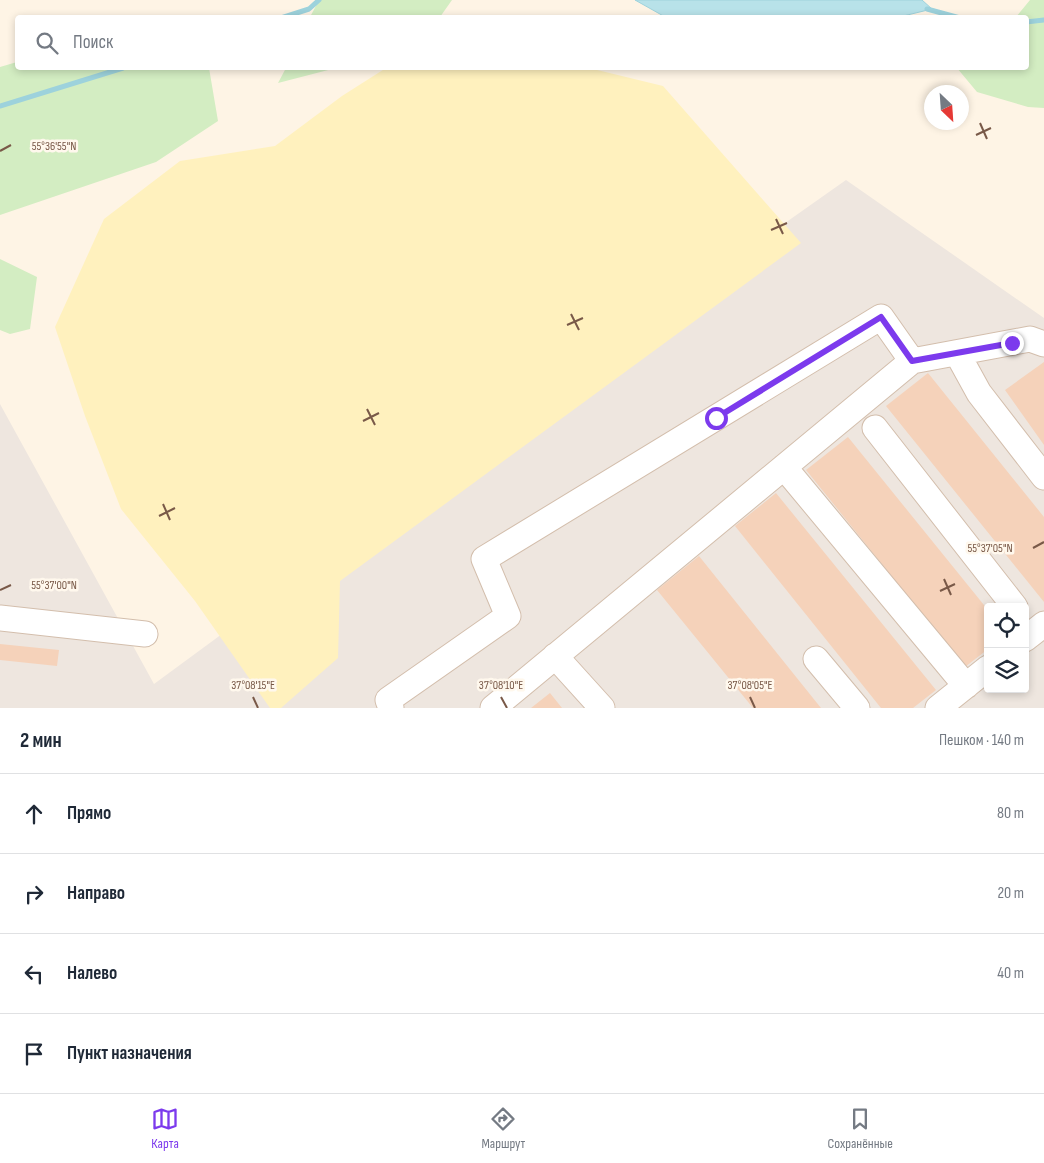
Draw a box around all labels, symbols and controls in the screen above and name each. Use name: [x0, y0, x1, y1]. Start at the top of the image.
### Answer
search box: [15, 15, 1029, 70]
icon: search: [33, 29, 61, 57]
text: Поиск: [73, 31, 113, 54]
north arrow: [924, 85, 969, 130]
text: 55°36'55"N: [32, 139, 76, 154]
route end: [1001, 332, 1024, 355]
route start: [705, 407, 728, 430]
text: 55°37'05"N: [967, 541, 1013, 556]
text: 55°37'00"N: [31, 578, 77, 593]
map controls: [984, 603, 1029, 693]
button: locate: [984, 603, 1029, 648]
button: layers: [984, 648, 1029, 693]
text: 37°08'15"E: [231, 678, 275, 693]
text: 37°08'10"E: [479, 678, 523, 693]
text: 37°08'05"E: [728, 678, 772, 693]
text: 2 мин: [20, 728, 62, 753]
text: Пешком · 140 m: [939, 731, 1024, 750]
icon: ahead: [20, 800, 48, 828]
text: Прямо: [67, 802, 111, 825]
text: 80 m: [997, 804, 1024, 823]
icon: right: [20, 880, 48, 908]
text: Направо: [67, 882, 125, 905]
text: 20 m: [997, 884, 1024, 903]
icon: left: [20, 960, 48, 988]
text: Налево: [67, 962, 117, 985]
text: 40 m: [997, 964, 1024, 983]
icon: arrive: [20, 1040, 48, 1068]
text: Пункт назначения: [67, 1042, 192, 1065]
tab: Карта: [151, 1105, 179, 1152]
tab: Маршрут: [481, 1105, 525, 1152]
tab: Сохранённые: [828, 1105, 893, 1152]

